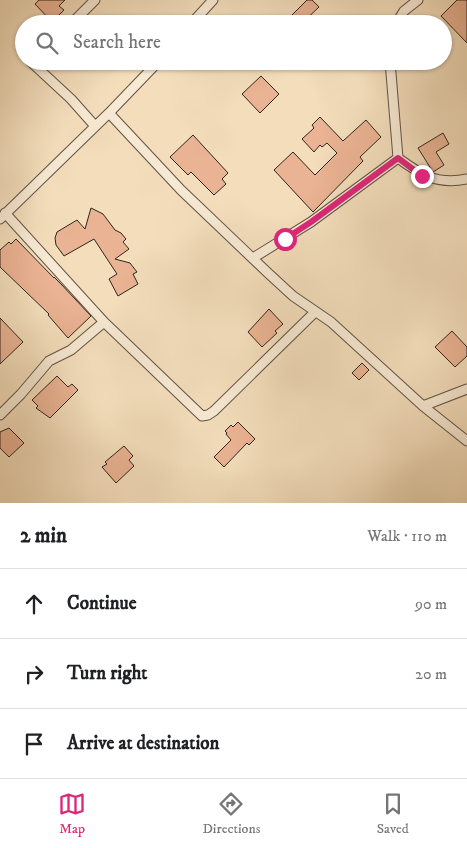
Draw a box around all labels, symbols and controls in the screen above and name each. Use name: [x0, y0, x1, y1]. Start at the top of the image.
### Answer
search box: [15, 15, 452, 70]
icon: search: [33, 29, 61, 57]
text: Search here: [73, 31, 161, 54]
route end: [411, 165, 434, 188]
route start: [274, 228, 297, 251]
text: 2 min: [20, 523, 67, 549]
text: Walk · 110 m: [367, 526, 447, 546]
icon: ahead: [20, 590, 48, 618]
text: Continue: [67, 592, 137, 615]
text: 90 m: [415, 594, 447, 614]
icon: right: [20, 660, 48, 688]
text: Turn right: [67, 662, 147, 685]
text: 20 m: [415, 664, 447, 684]
icon: arrive: [20, 730, 48, 758]
text: Arrive at destination: [67, 732, 219, 755]
tab: Map: [58, 790, 86, 838]
tab: Directions: [202, 790, 260, 838]
tab: Saved: [377, 790, 409, 838]

